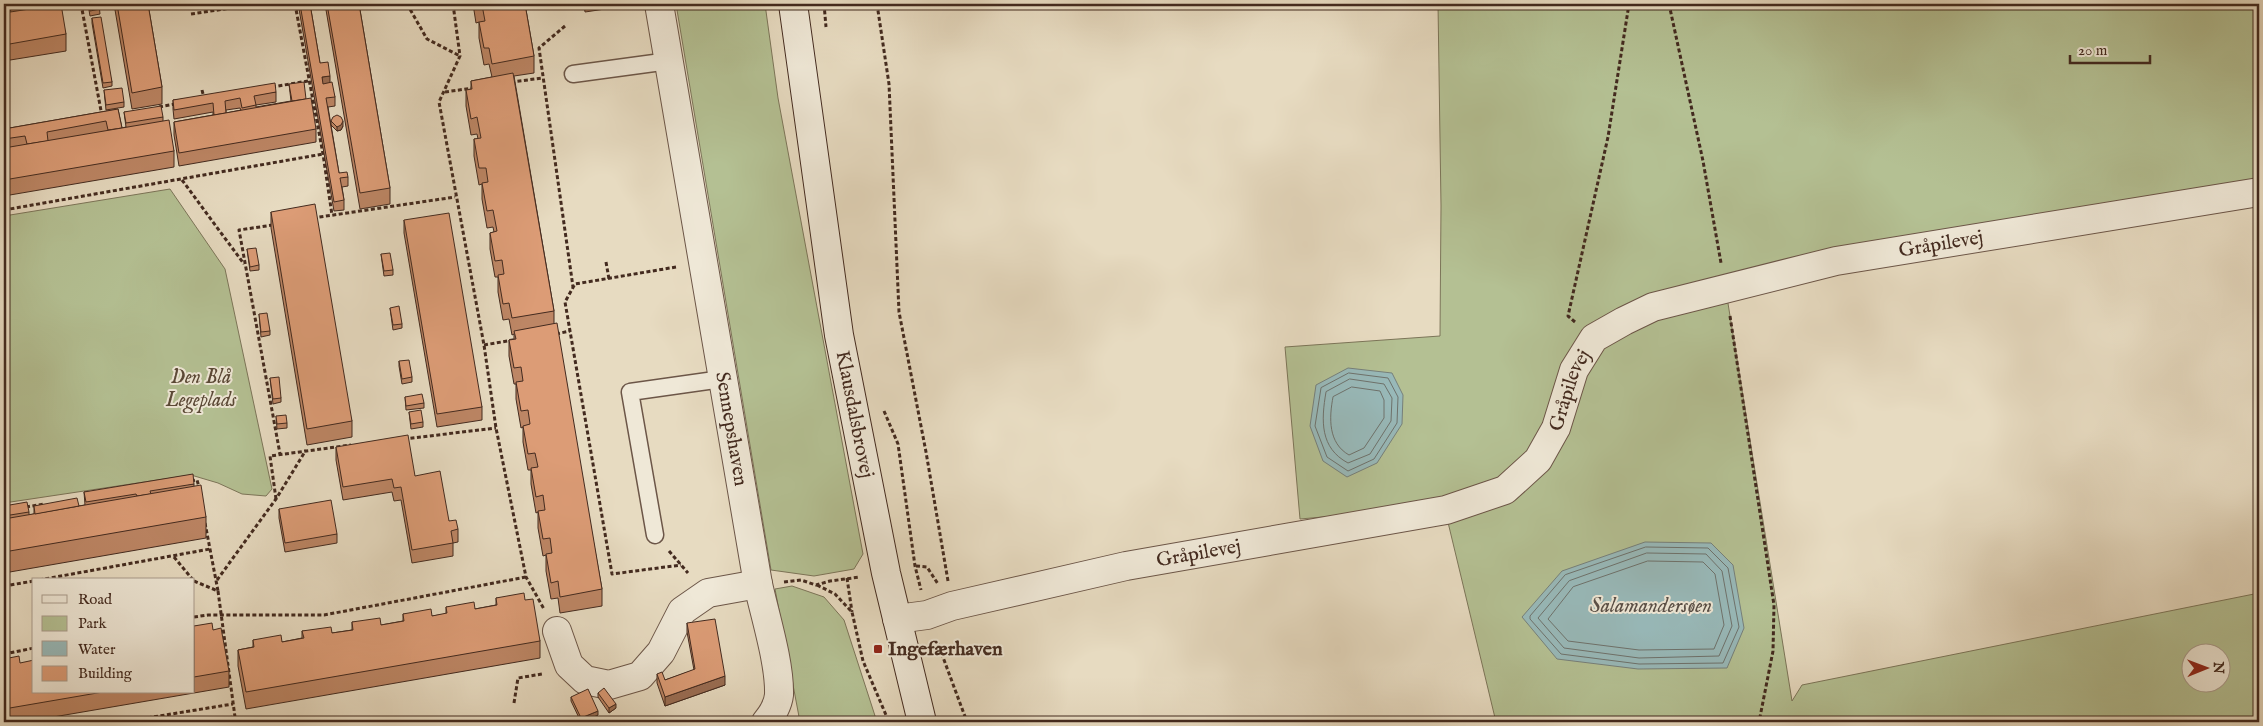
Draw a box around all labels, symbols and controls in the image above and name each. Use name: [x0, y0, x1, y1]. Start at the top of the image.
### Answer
scale bar: [2070, 32, 2150, 64]
text: 20 m: [2078, 41, 2108, 60]
street label: Gråpilevej: [1897, 225, 1985, 263]
street label: Gråpilevej: [1543, 345, 1596, 434]
street label: Klausdalsbrovej: [830, 349, 879, 480]
park label: Den Blå Legeplads: [165, 365, 237, 414]
street label: Sennepshaven: [709, 370, 754, 488]
street label: Gråpilevej: [1154, 534, 1243, 573]
legend: [32, 578, 195, 694]
text: Road: [78, 590, 113, 609]
water label: Salamandersøen: [1590, 593, 1712, 620]
text: Park: [78, 614, 108, 633]
place label: Ingefærhaven: [888, 637, 1003, 662]
text: Water: [78, 640, 116, 659]
marker: Ingefærhaven: [872, 643, 884, 655]
north arrow: [2180, 644, 2230, 694]
text: N: [2209, 661, 2227, 674]
text: Building: [78, 664, 133, 683]

